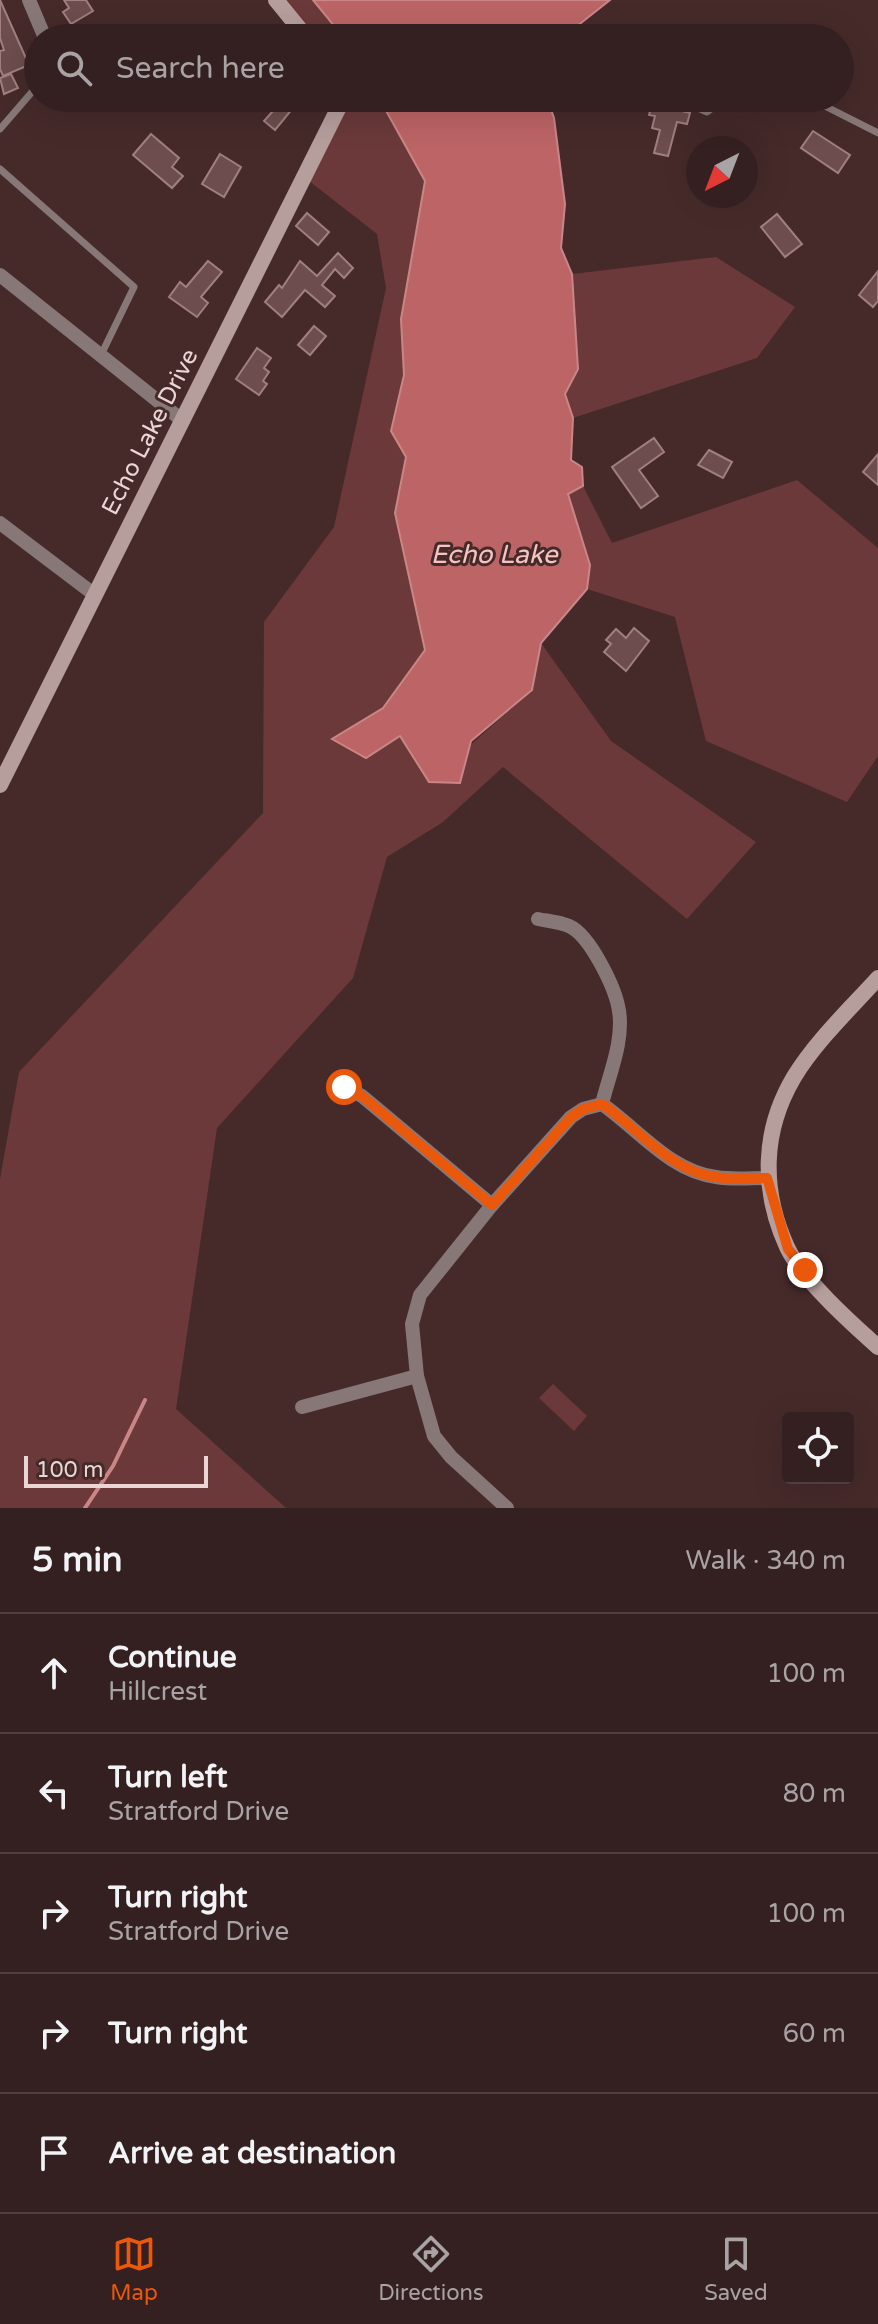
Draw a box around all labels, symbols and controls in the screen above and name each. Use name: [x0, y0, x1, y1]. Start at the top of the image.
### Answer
search box: [24, 24, 854, 112]
icon: search: [52, 46, 96, 90]
text: Search here: [116, 50, 285, 87]
north arrow: [686, 136, 758, 208]
street label: Echo Lake Drive: [96, 344, 204, 520]
water label: Echo Lake: [431, 539, 559, 570]
route start: [326, 1069, 362, 1105]
route end: [787, 1252, 823, 1288]
map controls: [782, 1412, 854, 1484]
button: locate: [782, 1412, 854, 1484]
scale bar: [24, 1452, 208, 1488]
text: 100 m: [36, 1457, 103, 1483]
text: 5 min: [32, 1540, 123, 1581]
text: Walk · 340 m: [686, 1545, 846, 1576]
text: Continue: [108, 1639, 237, 1676]
icon: ahead: [32, 1651, 76, 1695]
text: 100 m: [766, 1658, 846, 1689]
text: Hillcrest: [108, 1676, 207, 1707]
text: Turn left: [108, 1759, 227, 1796]
icon: left: [32, 1771, 76, 1815]
text: 80 m: [783, 1778, 846, 1809]
text: Stratford Drive: [108, 1796, 289, 1827]
text: Turn right: [108, 1879, 248, 1916]
icon: right: [32, 1891, 76, 1935]
text: 100 m: [766, 1898, 846, 1929]
text: Stratford Drive: [108, 1916, 289, 1947]
icon: right: [32, 2011, 76, 2055]
text: Turn right: [108, 2015, 248, 2052]
text: 60 m: [783, 2018, 846, 2049]
icon: arrive: [32, 2131, 76, 2175]
text: Arrive at destination: [108, 2135, 396, 2172]
tab: Map: [110, 2232, 158, 2306]
tab: Directions: [378, 2232, 484, 2306]
tab: Saved: [704, 2232, 768, 2306]

